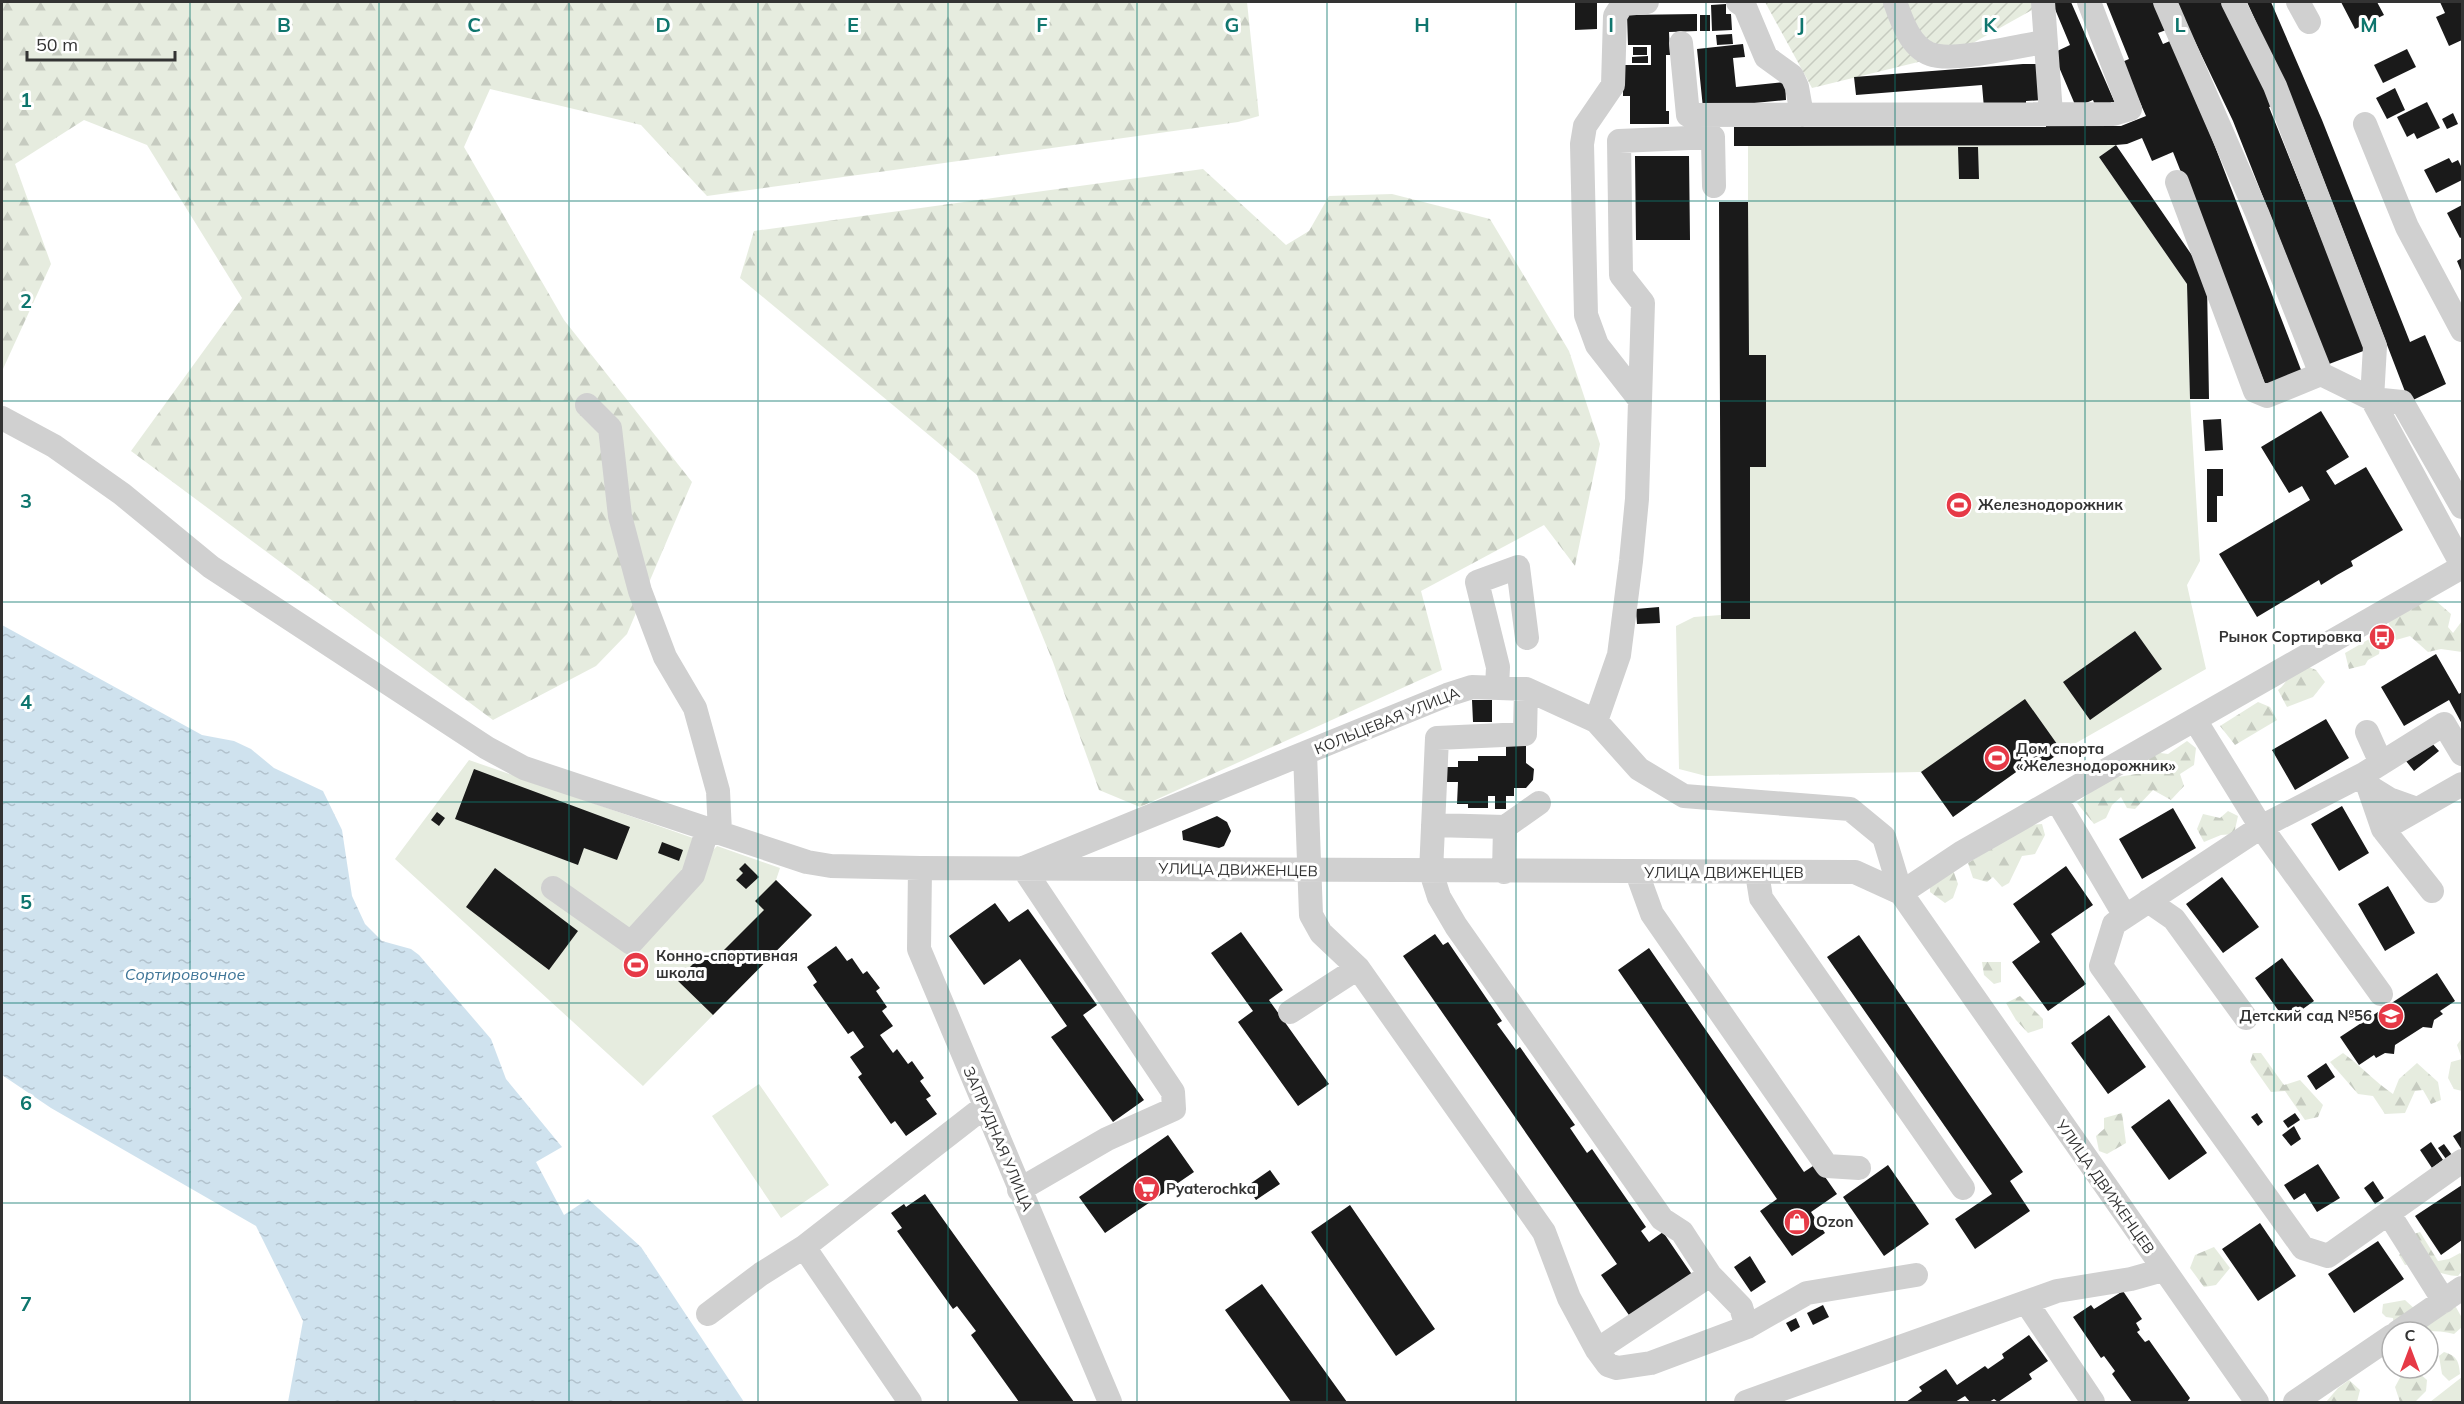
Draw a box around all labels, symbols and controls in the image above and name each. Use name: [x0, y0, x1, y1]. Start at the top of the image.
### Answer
text: B: [277, 12, 291, 37]
text: C: [467, 12, 481, 37]
text: D: [655, 12, 671, 37]
text: E: [847, 12, 859, 37]
text: F: [1036, 12, 1048, 37]
text: G: [1225, 12, 1239, 37]
text: H: [1414, 12, 1430, 37]
text: I: [1608, 12, 1614, 37]
text: J: [1797, 12, 1805, 37]
text: K: [1983, 12, 1997, 37]
text: L: [2174, 12, 2186, 37]
text: M: [2360, 12, 2378, 37]
scale bar: [27, 24, 176, 62]
text: 50 m: [36, 33, 78, 56]
text: 1: [20, 87, 32, 112]
text: 2: [20, 288, 32, 313]
text: 3: [20, 488, 32, 513]
sports icon: Железнодорожник: [1944, 490, 1974, 520]
place label: Железнодорожник: [1978, 495, 2123, 514]
bus stop icon: Рынок Сортировка: [2367, 622, 2397, 652]
place label: Рынок Сортировка: [2219, 627, 2362, 646]
street label: КОЛЬЦЕВАЯ УЛИЦА: [1311, 683, 1462, 758]
text: 4: [20, 689, 32, 714]
place label: Дом спорта «Железнодорожник»: [2016, 739, 2176, 775]
sports icon: Дом спорта «Железнодорожник»: [1982, 743, 2012, 773]
street label: УЛИЦА ДВИЖЕНЦЕВ: [1157, 859, 1318, 880]
street label: УЛИЦА ДВИЖЕНЦЕВ: [1643, 863, 1804, 882]
text: 5: [20, 889, 32, 914]
place label: Конно-спортивная школа: [656, 946, 798, 982]
sports icon: Конно-спортивная школа: [621, 950, 651, 980]
water label: Сортировочное: [125, 964, 245, 984]
school or university icon: Детский сад №56: [2376, 1001, 2406, 1031]
place label: Детский сад №56: [2240, 1006, 2372, 1025]
street label: ЗАПРУДНАЯ УЛИЦА: [959, 1064, 1038, 1214]
text: 6: [20, 1090, 32, 1115]
street label: УЛИЦА ДВИЖЕНЦЕВ: [2051, 1115, 2159, 1257]
supermarket icon: Pyaterochka: [1132, 1174, 1162, 1204]
place label: Pyaterochka: [1166, 1179, 1256, 1198]
shop icon: Ozon: [1782, 1207, 1812, 1237]
place label: Ozon: [1816, 1212, 1853, 1231]
text: 7: [20, 1291, 32, 1316]
north arrow: [2380, 1320, 2440, 1380]
text: С: [2405, 1325, 2416, 1345]

